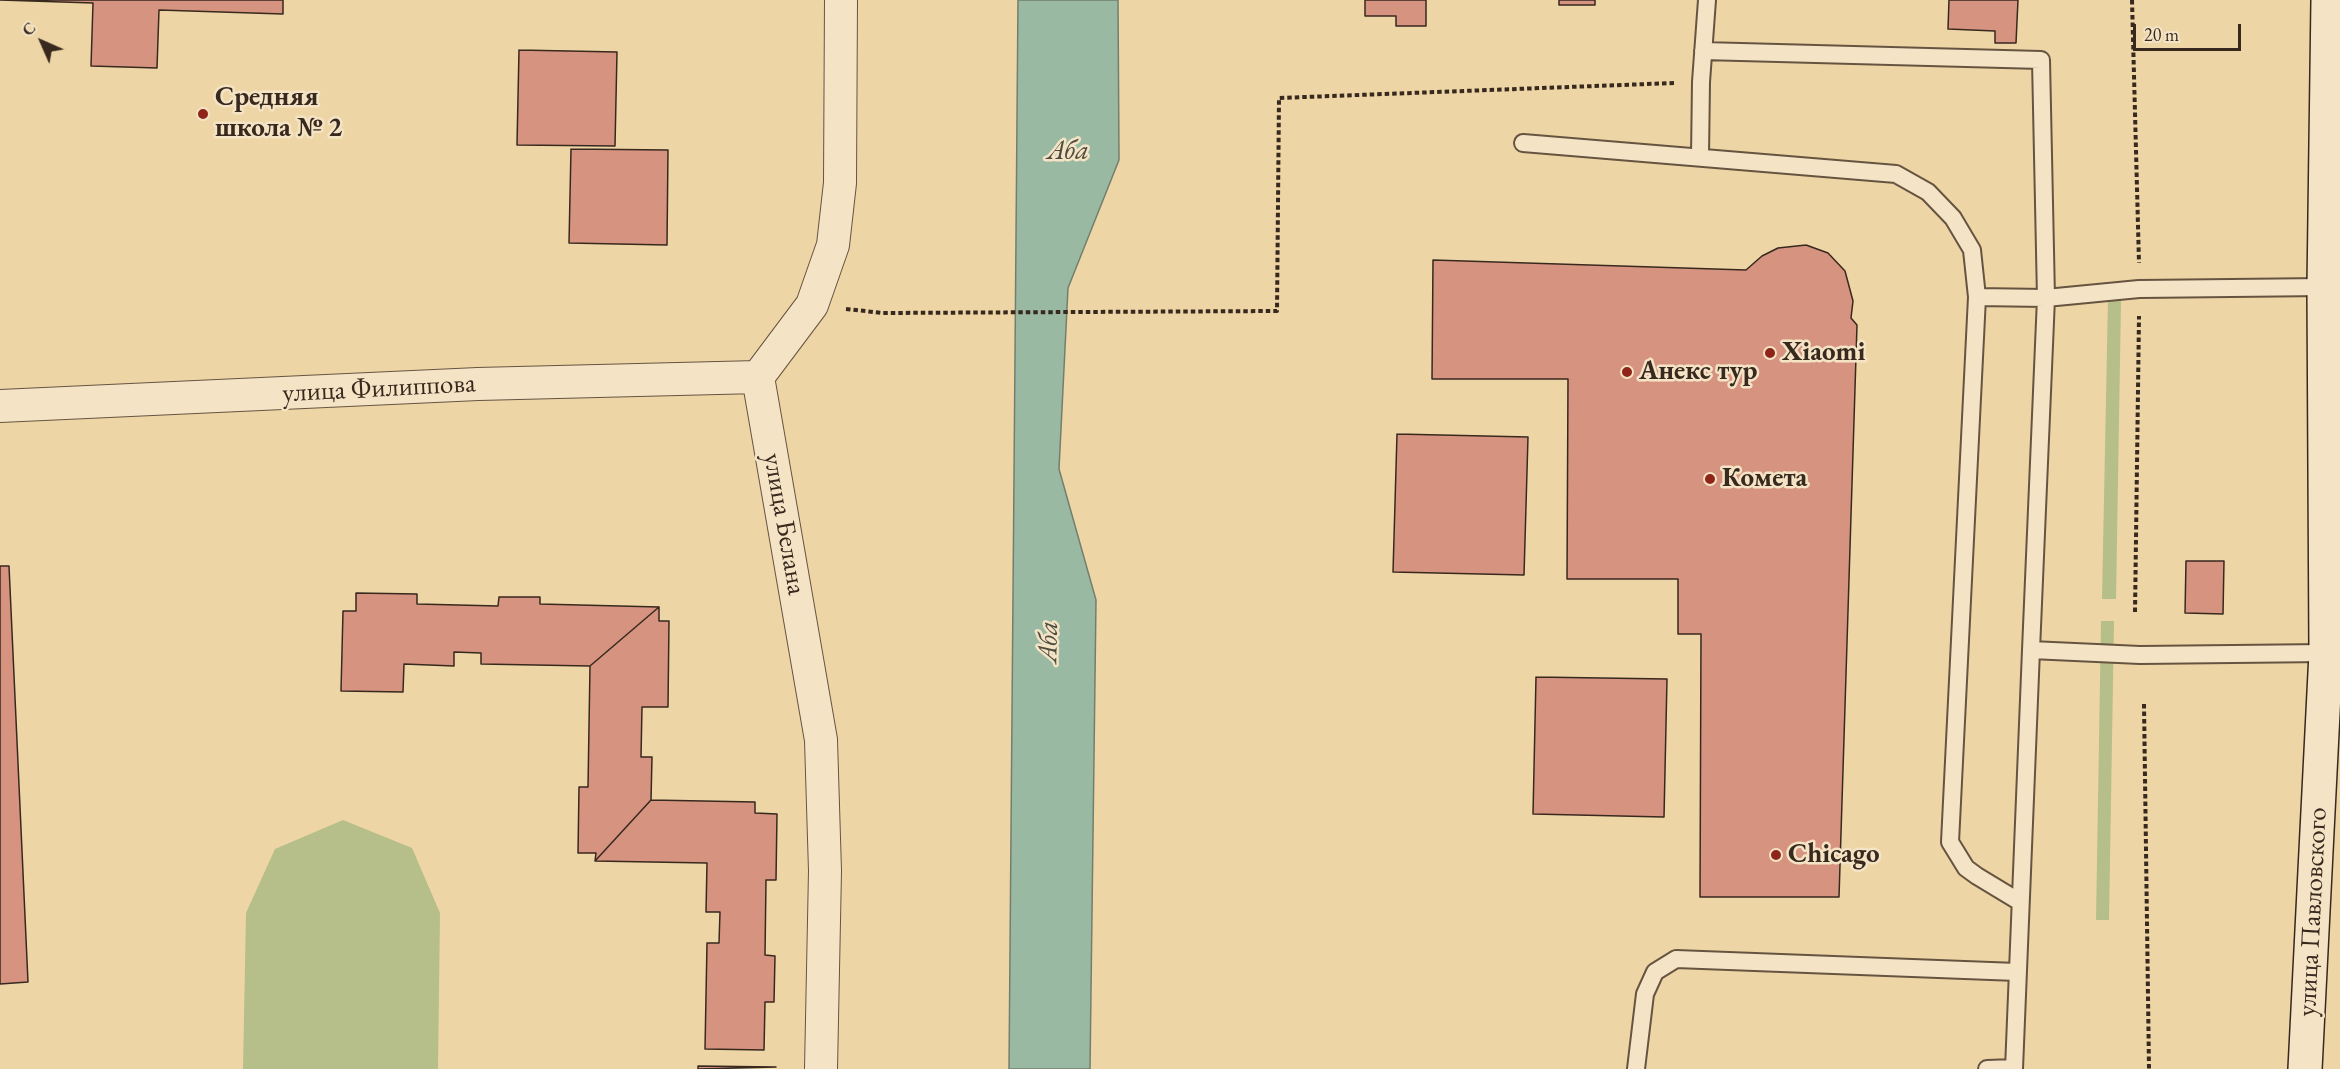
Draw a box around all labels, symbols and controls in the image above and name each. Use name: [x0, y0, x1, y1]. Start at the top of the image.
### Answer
north arrow: [12, 12, 72, 72]
scale bar: [2136, 12, 2244, 50]
text: С: [17, 17, 40, 40]
text: 20 m: [2144, 23, 2179, 46]
place label: Средняя школа № 2: [215, 82, 342, 145]
marker: Средняя школа № 2: [196, 107, 210, 121]
water label: Аба: [1047, 134, 1089, 168]
place label: Xiaomi: [1782, 337, 1865, 369]
marker: Xiaomi: [1763, 346, 1777, 360]
place label: Анекс тур: [1639, 356, 1757, 388]
marker: Анекс тур: [1620, 365, 1634, 379]
street label: улица Филиппова: [282, 368, 476, 410]
street label: улица Белана: [756, 451, 812, 597]
place label: Комета: [1722, 463, 1807, 495]
marker: Комета: [1703, 472, 1717, 486]
water label: Аба: [1032, 621, 1066, 663]
street label: улица Павловского: [2291, 806, 2335, 1018]
place label: Chicago: [1788, 839, 1880, 871]
marker: Chicago: [1769, 848, 1783, 862]

